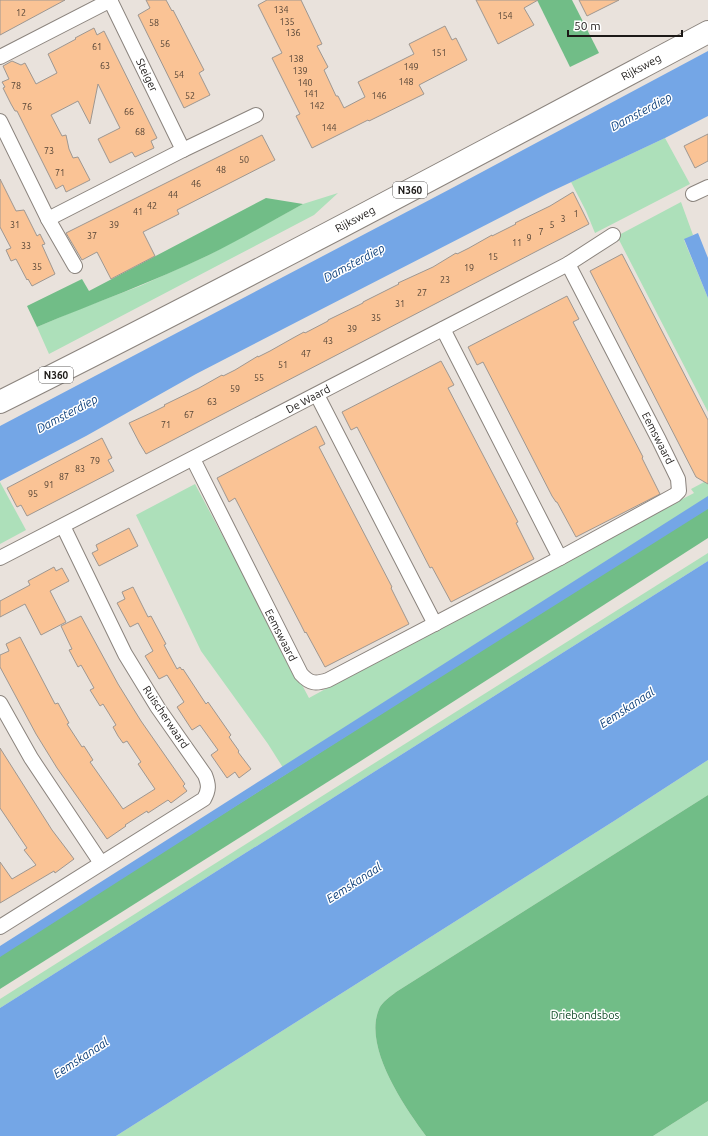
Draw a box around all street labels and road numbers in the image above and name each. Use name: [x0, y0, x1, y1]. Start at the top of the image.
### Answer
street label: Rijksweg: [619, 51, 663, 83]
street label: Steiger: [134, 56, 161, 94]
road number: N360: [393, 182, 427, 198]
street label: Rijksweg: [333, 203, 377, 235]
road number: N360: [39, 367, 73, 383]
street label: De Waard: [284, 382, 332, 416]
street label: Eemswaard: [640, 410, 676, 466]
street label: Eemswaard: [263, 607, 299, 663]
street label: Ruischerwaard: [141, 683, 191, 751]

